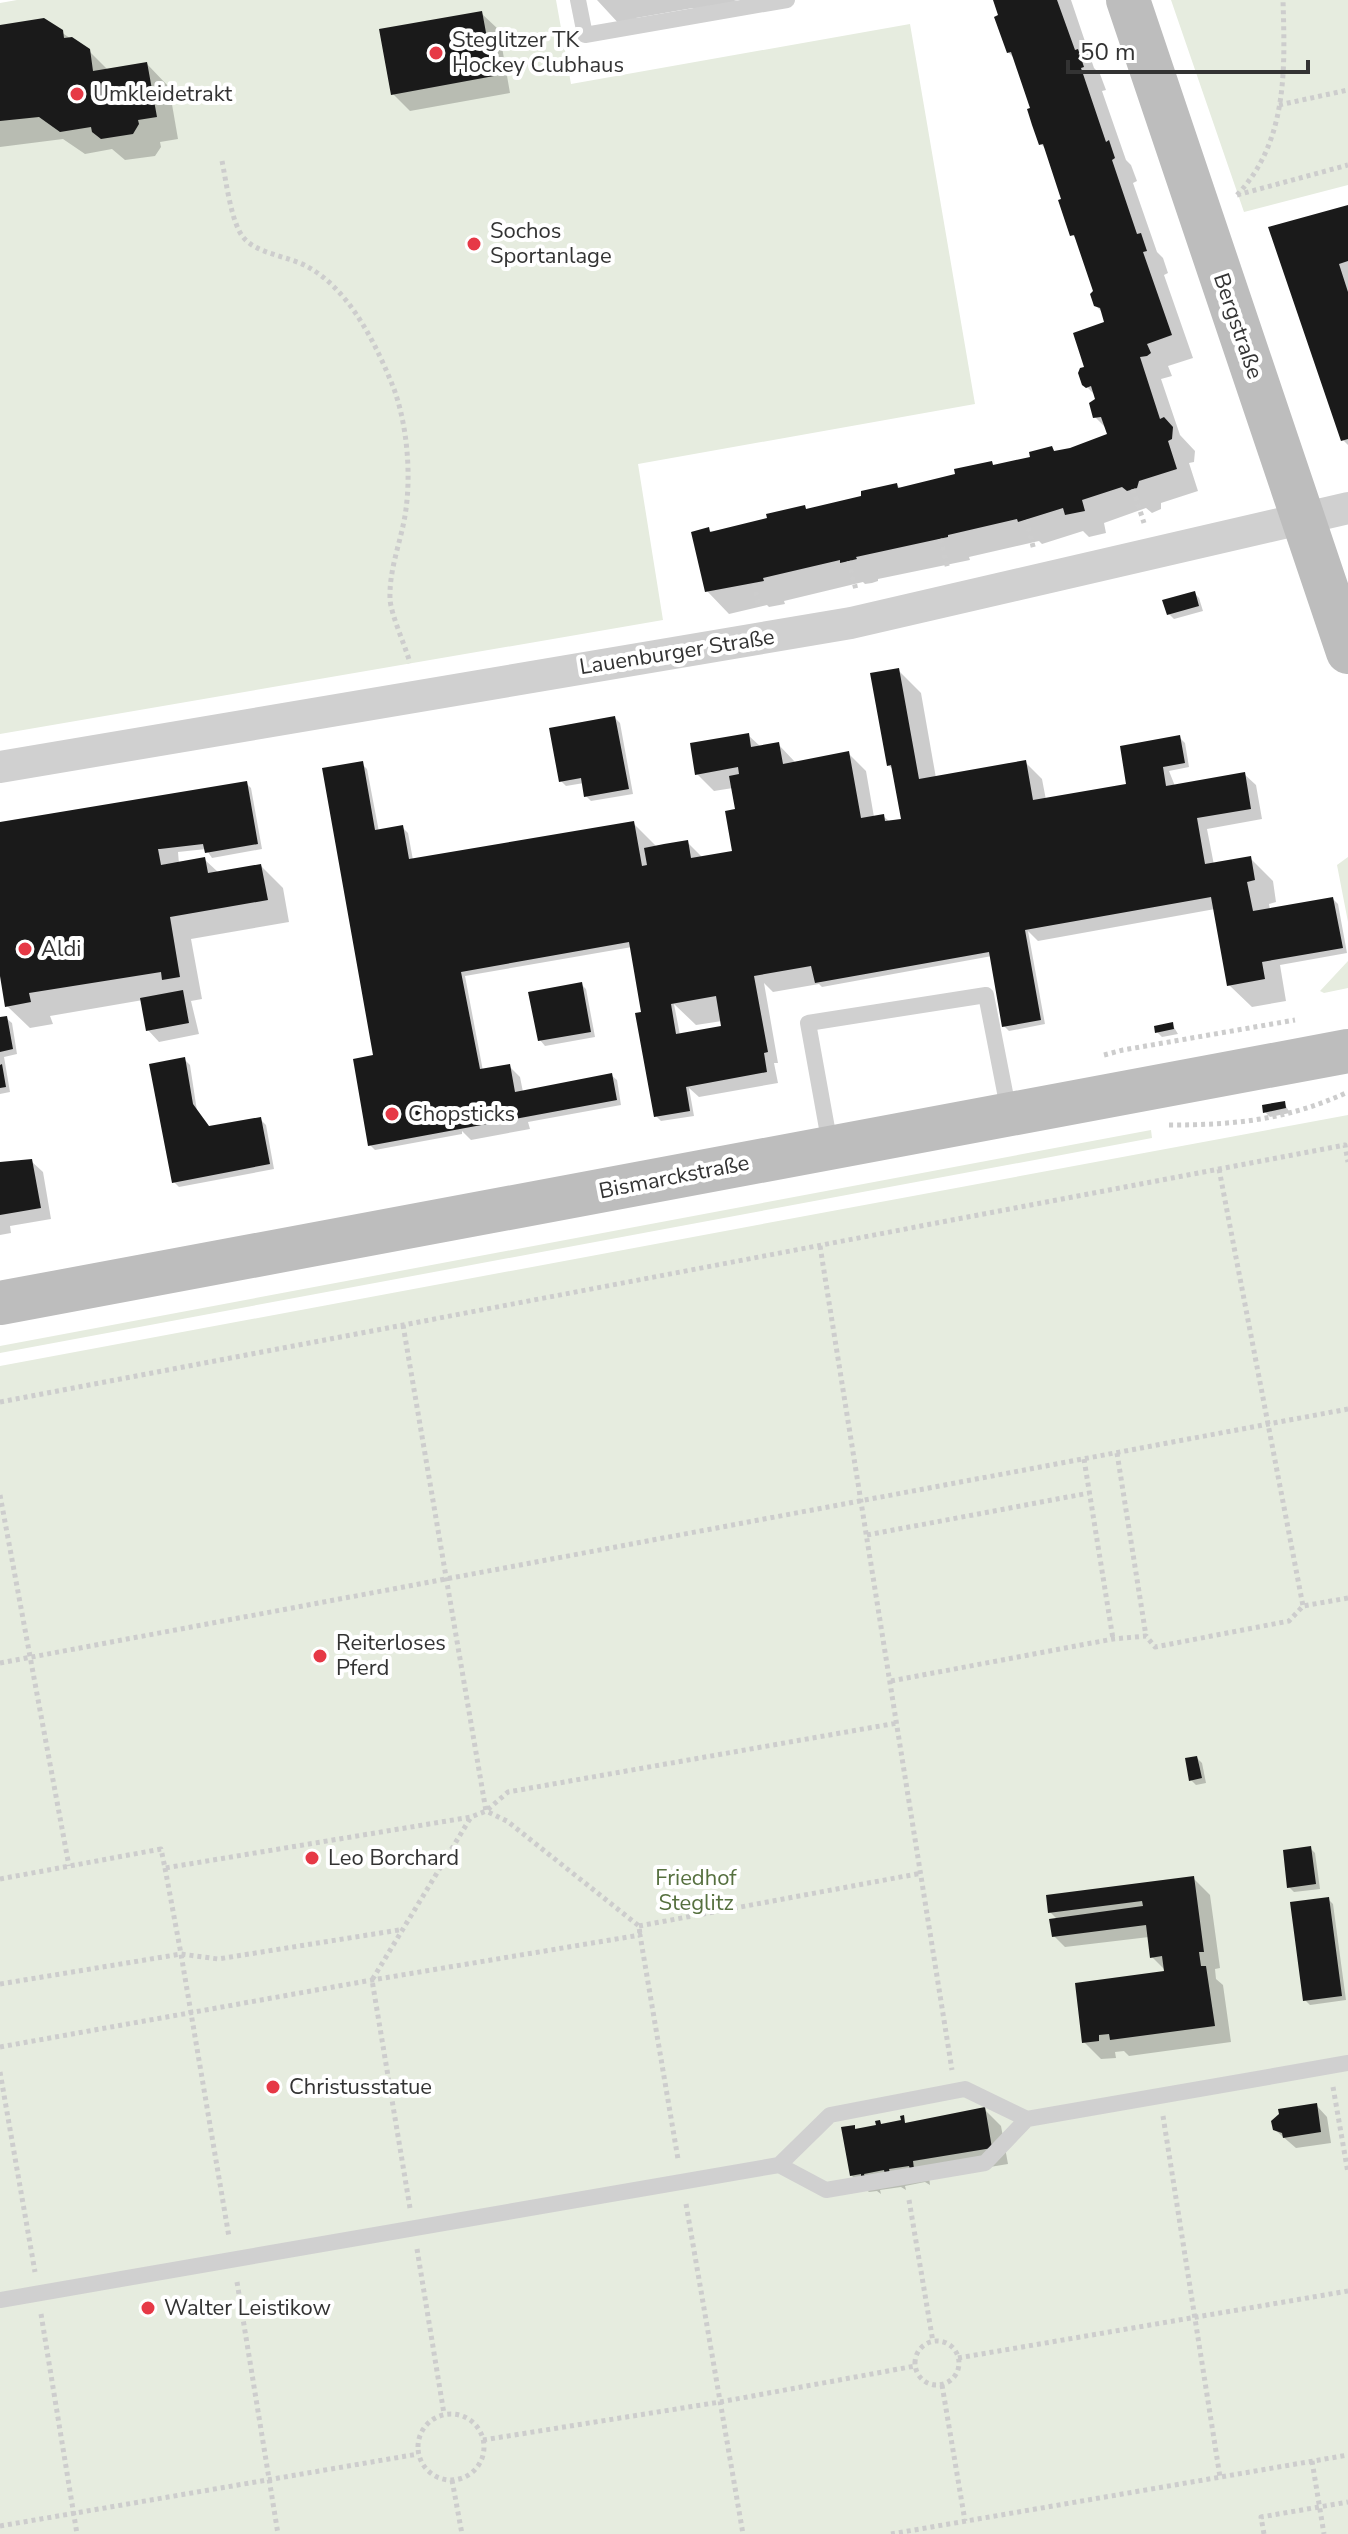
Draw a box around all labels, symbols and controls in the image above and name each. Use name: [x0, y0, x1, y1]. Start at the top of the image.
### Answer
scale bar: [1068, 24, 1308, 74]
place label: Steglitzer TK Hockey Clubhaus: [452, 25, 624, 80]
text: 50 m: [1080, 36, 1136, 68]
marker: Steglitzer TK Hockey Clubhaus: [427, 44, 445, 62]
place label: Umkleidetrakt: [93, 79, 232, 109]
marker: Umkleidetrakt: [68, 85, 86, 103]
place label: Sochos Sportanlage: [490, 216, 612, 271]
marker: Sochos Sportanlage: [465, 235, 483, 253]
street label: Bergstraße: [1206, 269, 1270, 383]
street label: Lauenburger Straße: [577, 622, 777, 682]
place label: Aldi: [41, 934, 81, 964]
marker: Aldi: [16, 940, 34, 958]
place label: Chopsticks: [408, 1099, 515, 1129]
marker: Chopsticks: [383, 1105, 401, 1123]
street label: Bismarckstraße: [596, 1148, 752, 1206]
place label: Reiterloses Pferd: [336, 1628, 446, 1683]
marker: Reiterloses Pferd: [311, 1647, 329, 1665]
place label: Leo Borchard: [328, 1843, 459, 1873]
marker: Leo Borchard: [303, 1849, 321, 1867]
park label: Friedhof Steglitz: [655, 1863, 737, 1918]
place label: Christusstatue: [289, 2072, 432, 2102]
marker: Christusstatue: [264, 2078, 282, 2096]
place label: Walter Leistikow: [164, 2293, 331, 2323]
marker: Walter Leistikow: [139, 2299, 157, 2317]

